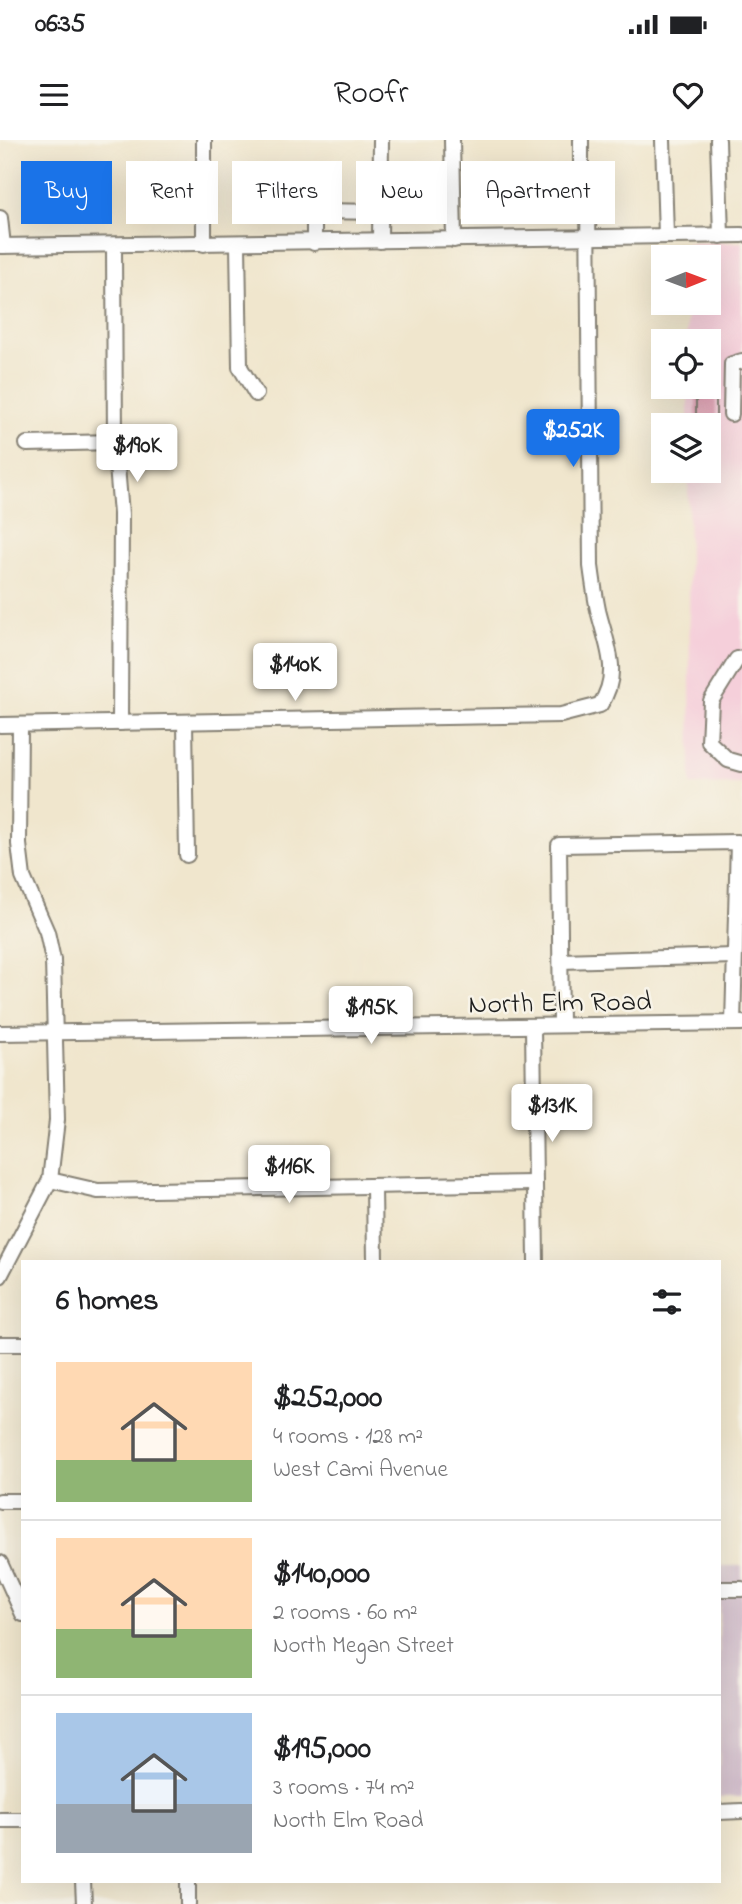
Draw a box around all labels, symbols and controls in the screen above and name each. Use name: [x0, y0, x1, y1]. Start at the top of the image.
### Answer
text: 06:35: [35, 6, 86, 44]
text: Roofr: [334, 71, 408, 118]
icon: menu: [35, 76, 73, 114]
icon: heart: [669, 76, 707, 114]
chip: Buy: [21, 161, 112, 224]
chip: Rent: [126, 161, 218, 224]
chip: Filters: [232, 161, 342, 224]
chip: New: [356, 161, 447, 224]
chip: Apartment: [461, 161, 615, 224]
north arrow: [651, 245, 721, 315]
map controls: [651, 245, 721, 483]
button: locate: [651, 329, 721, 399]
pin: $252K: [524, 410, 622, 469]
button: layers: [651, 413, 721, 483]
text: $252K: [542, 415, 604, 448]
pin: $190K: [88, 424, 186, 484]
text: $190K: [112, 430, 162, 463]
pin: $140K: [246, 644, 344, 703]
text: $140K: [269, 649, 321, 682]
street label: North Elm Road: [468, 982, 652, 1027]
pin: $195K: [322, 986, 420, 1046]
text: $195K: [345, 992, 397, 1025]
pin: $131K: [503, 1084, 601, 1144]
text: $131K: [527, 1090, 577, 1123]
pin: $116K: [240, 1146, 338, 1205]
text: $116K: [264, 1151, 314, 1184]
text: 6 homes: [56, 1280, 159, 1324]
icon: filters: [648, 1283, 686, 1321]
text: $252,000: [273, 1377, 382, 1421]
icon: home: [112, 1390, 196, 1474]
text: 4 rooms · 128 m²: [273, 1421, 423, 1454]
text: West Cami Avenue: [273, 1454, 448, 1487]
text: $140,000: [273, 1553, 370, 1597]
icon: home: [112, 1566, 196, 1650]
text: 2 rooms · 60 m²: [273, 1597, 418, 1630]
text: North Megan Street: [273, 1630, 454, 1663]
text: $195,000: [273, 1728, 371, 1772]
icon: home: [112, 1741, 196, 1825]
text: 3 rooms · 74 m²: [273, 1772, 415, 1805]
text: North Elm Road: [273, 1805, 423, 1838]

